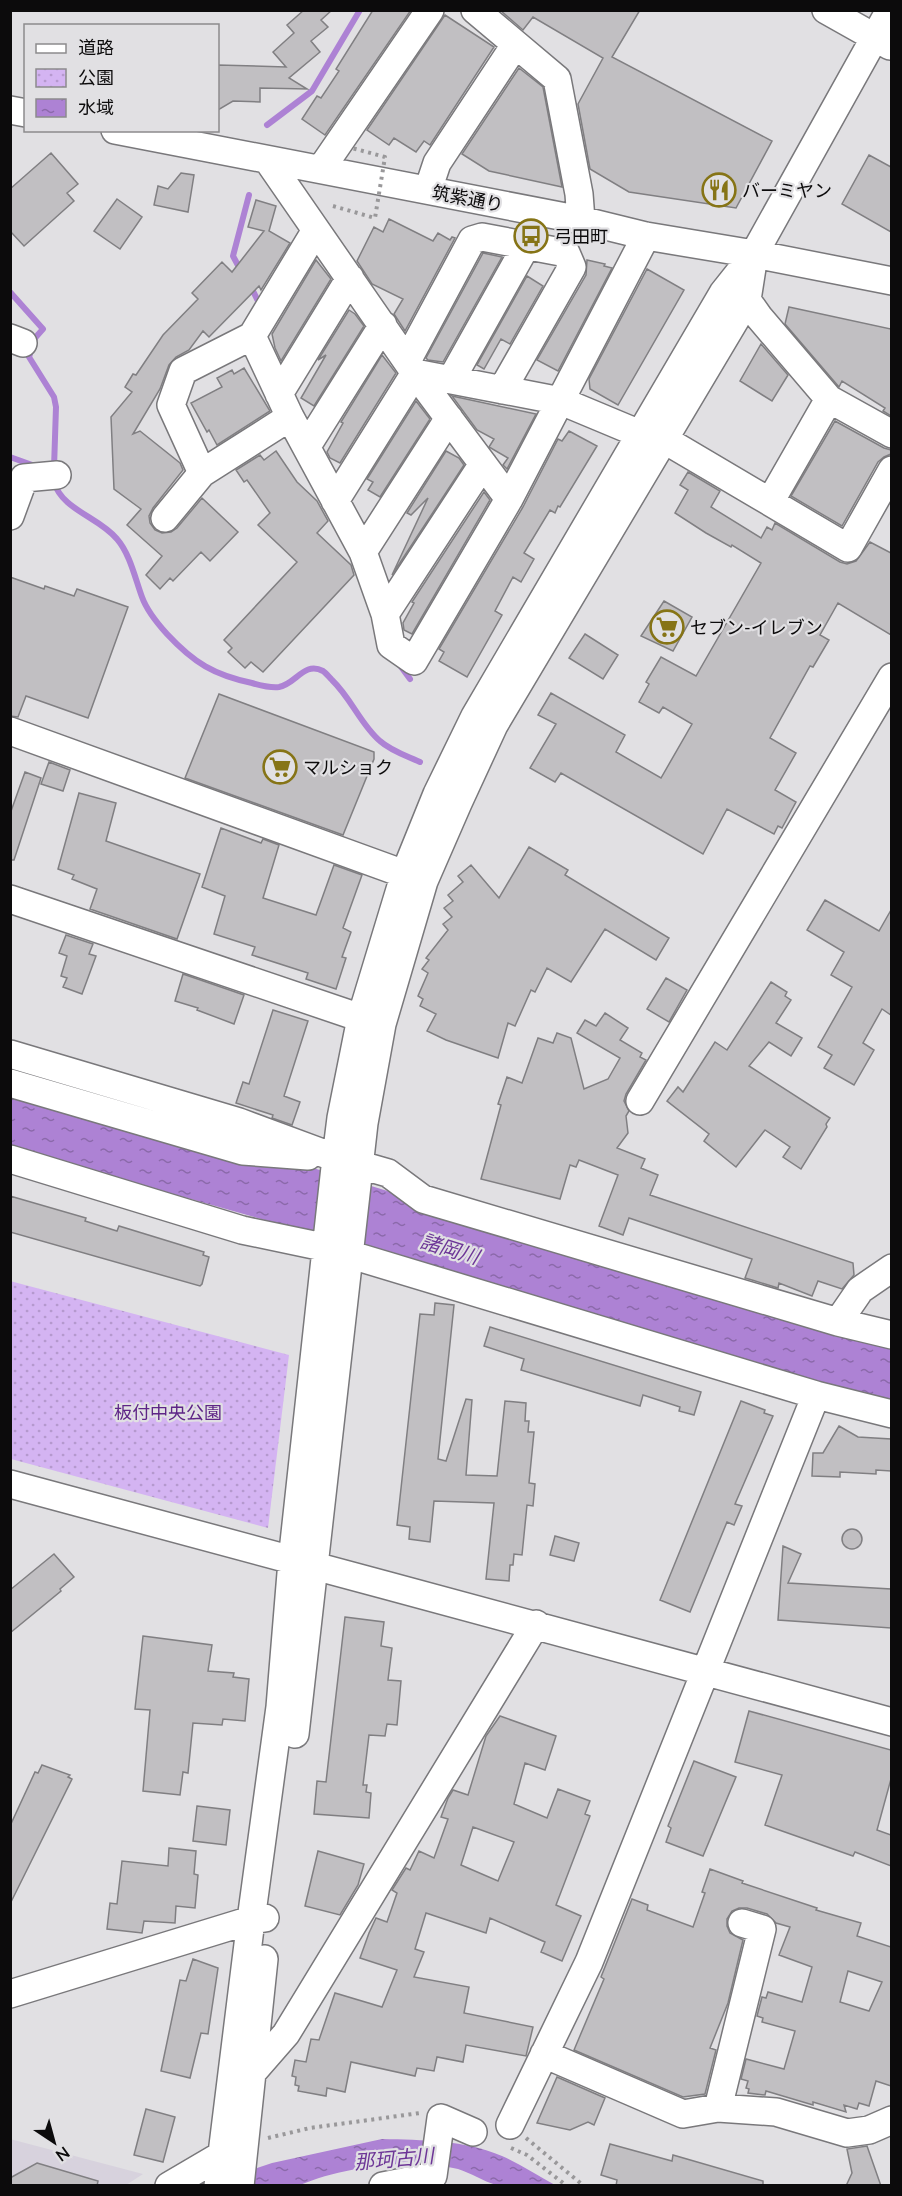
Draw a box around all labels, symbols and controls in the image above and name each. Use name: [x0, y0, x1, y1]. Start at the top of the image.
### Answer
legend: [24, 24, 219, 132]
text: 道路: [78, 36, 114, 58]
text: 公園: [78, 66, 114, 88]
text: 水域: [78, 96, 114, 118]
restaurant icon: バーミヤン: [701, 172, 737, 208]
place label: バーミヤン: [742, 179, 832, 201]
street label: 筑紫通り: [431, 180, 505, 216]
bus stop icon: 弓田町: [513, 218, 549, 254]
place label: 弓田町: [554, 225, 608, 247]
supermarket icon: セブン-イレブン: [649, 609, 685, 645]
place label: セブン-イレブン: [690, 616, 823, 638]
supermarket icon: マルショク: [262, 749, 298, 785]
place label: マルショク: [303, 756, 393, 778]
water label: 諸岡川: [418, 1228, 484, 1269]
park label: 板付中央公園: [114, 1401, 222, 1423]
north arrow: [24, 2112, 84, 2172]
water label: 那珂古川: [353, 2142, 437, 2173]
text: N: [53, 2143, 74, 2166]

